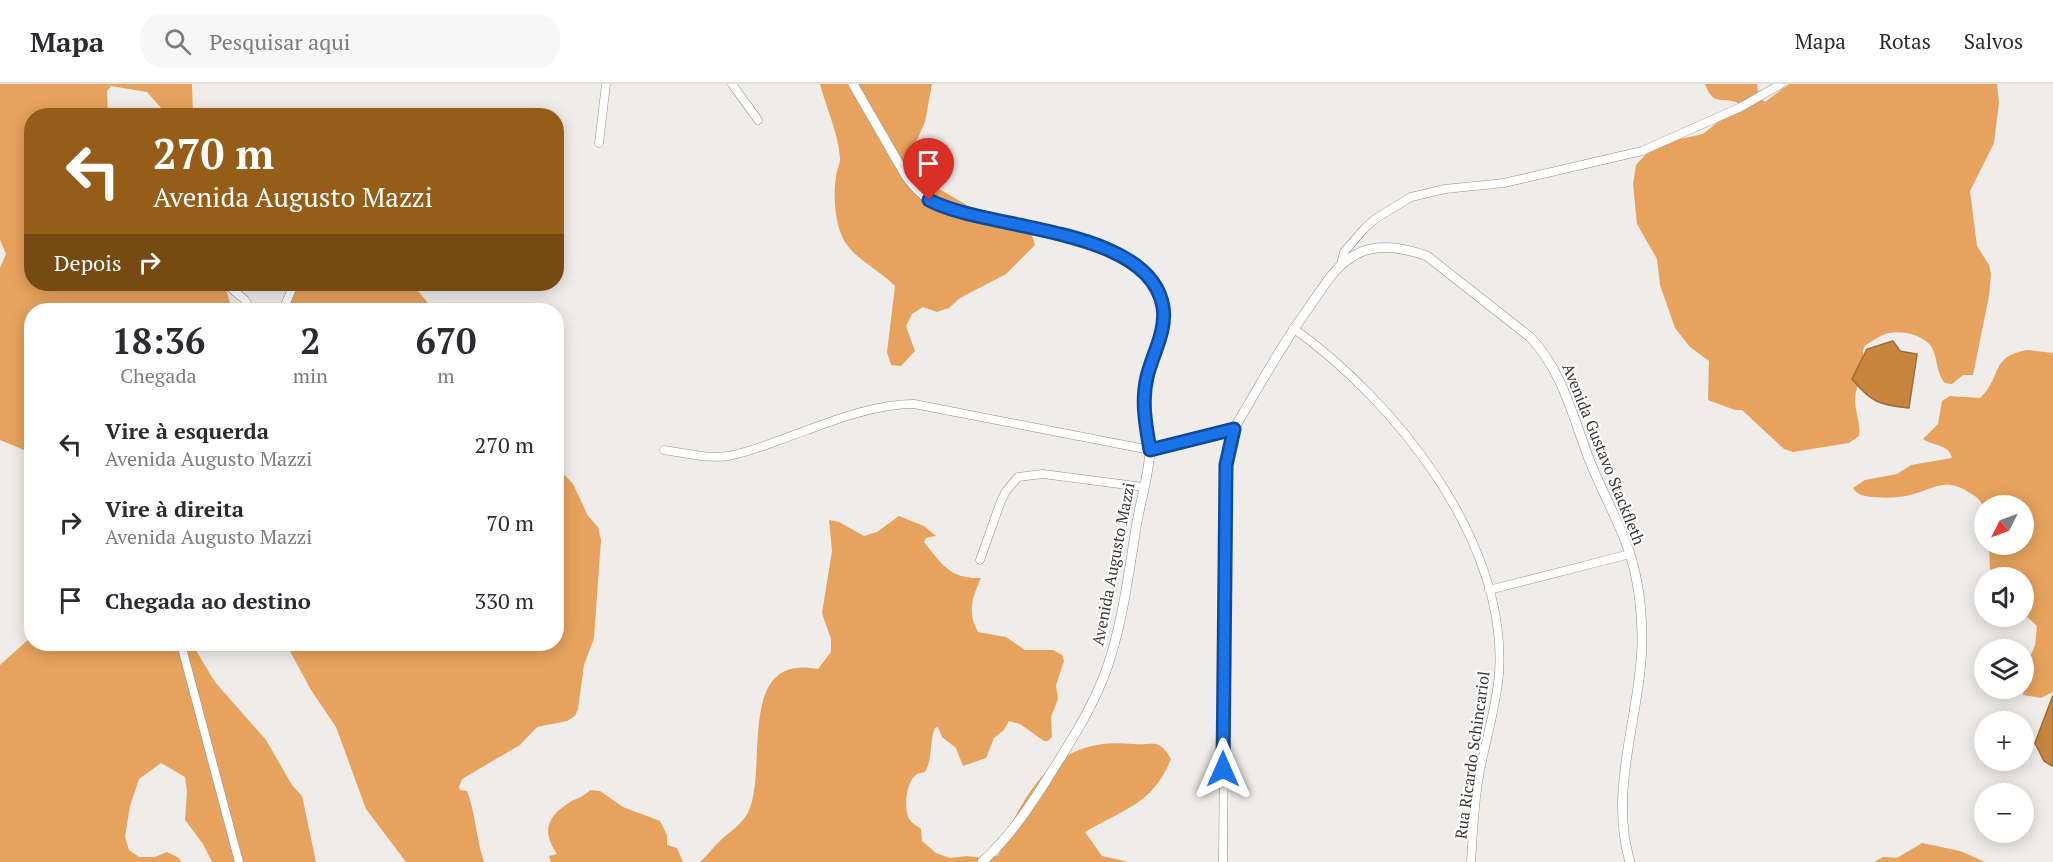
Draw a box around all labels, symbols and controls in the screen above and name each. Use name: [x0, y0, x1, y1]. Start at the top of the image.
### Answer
search box: [140, 14, 560, 68]
text: Mapa: [30, 23, 104, 60]
icon: search: [161, 25, 194, 58]
text: Pesquisar aqui: [209, 27, 351, 56]
text: Mapa: [1795, 27, 1846, 55]
text: Rotas: [1879, 27, 1931, 55]
text: Salvos: [1964, 27, 2023, 55]
text: 270 m: [153, 125, 274, 181]
icon: left: [54, 132, 132, 210]
pin: [903, 138, 954, 200]
icon: arrive: [912, 147, 945, 180]
text: Avenida Augusto Mazzi: [153, 179, 433, 215]
icon: right: [133, 246, 166, 279]
text: Depois: [54, 248, 121, 277]
text: 18:36: [112, 317, 205, 364]
text: 2: [300, 317, 321, 364]
text: 670: [415, 317, 476, 364]
street label: Avenida Gustavo Stackfleth: [1557, 360, 1651, 549]
text: Chegada: [120, 362, 197, 389]
text: min: [293, 362, 328, 389]
text: m: [437, 362, 455, 389]
text: Vire à esquerda: [105, 416, 269, 445]
icon: left: [54, 428, 87, 461]
text: 270 m: [474, 430, 534, 459]
text: Avenida Augusto Mazzi: [105, 445, 312, 472]
street label: Avenida Augusto Mazzi: [1086, 480, 1140, 647]
text: Vire à direita: [105, 494, 244, 523]
north arrow: [1974, 495, 2034, 555]
map controls: [1974, 495, 2034, 843]
icon: right: [54, 506, 87, 539]
text: 70 m: [486, 508, 534, 537]
text: Avenida Augusto Mazzi: [105, 523, 312, 550]
button: sound: [1974, 567, 2034, 627]
icon: arrive: [54, 584, 87, 617]
text: Chegada ao destino: [105, 586, 311, 615]
text: 330 m: [474, 586, 534, 615]
button: layers: [1974, 639, 2034, 699]
street label: Rua Ricardo Schincariol: [1449, 669, 1495, 840]
button: +: [1974, 711, 2034, 771]
position arrow: [1191, 737, 1255, 801]
button: −: [1974, 783, 2034, 843]

